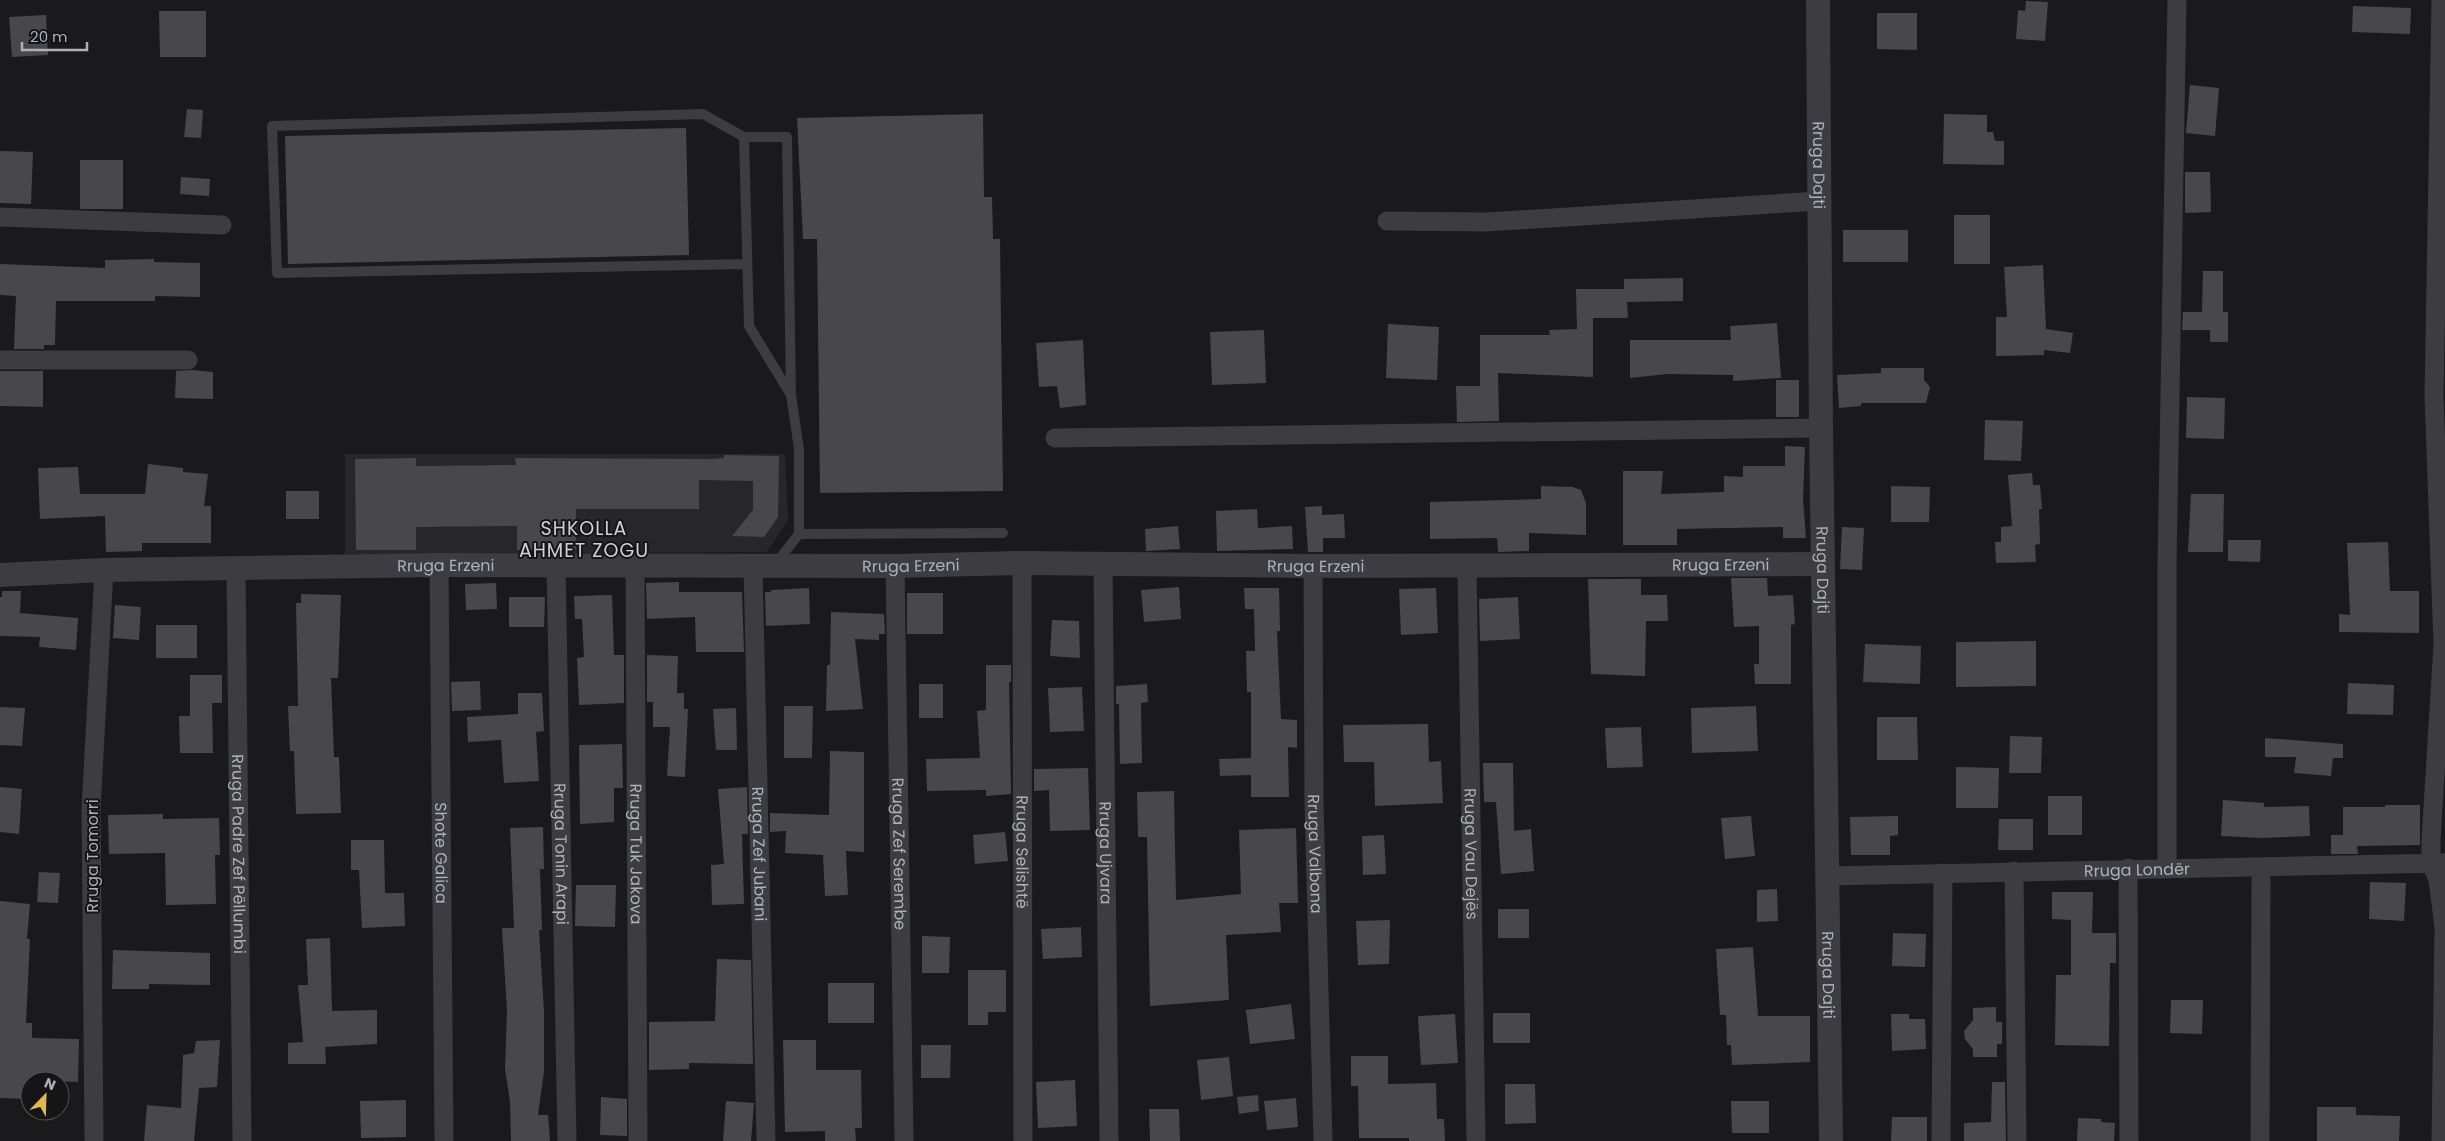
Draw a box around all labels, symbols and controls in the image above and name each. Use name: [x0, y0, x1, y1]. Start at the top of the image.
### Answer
scale bar: [22, 20, 88, 52]
text: 20 m: [30, 26, 68, 47]
street label: Rruga Dajti: [1807, 121, 1831, 209]
district label: SHKOLLA AHMET ZOGU: [519, 515, 649, 564]
street label: Rruga Dajti: [1811, 526, 1835, 614]
street label: Rruga Erzeni: [397, 553, 495, 577]
street label: Rruga Erzeni: [862, 553, 960, 578]
street label: Rruga Erzeni: [1672, 553, 1770, 576]
street label: Rruga Erzeni: [1267, 554, 1365, 578]
street label: Rruga Padre Zef Pëllumbi: [226, 754, 252, 954]
street label: Rruga Zef Serembe: [887, 778, 912, 930]
street label: Rruga Tonin Arapi: [549, 783, 574, 925]
street label: Rruga Tuk Jakova: [625, 783, 648, 925]
street label: Rruga Zef Jubani: [746, 786, 773, 921]
street label: Rruga Vau Dejës: [1459, 788, 1484, 920]
street label: Rruga Valbona: [1302, 794, 1328, 914]
street label: Rruga Selishtë: [1011, 795, 1034, 909]
street label: Rruga Tomorri: [81, 799, 104, 913]
street label: Rruga Ujvara: [1094, 801, 1118, 905]
street label: Shote Galica: [430, 802, 453, 904]
street label: Rruga Londër: [2084, 857, 2190, 882]
street label: Rruga Dajti: [1817, 931, 1841, 1019]
north arrow: [20, 1071, 70, 1121]
text: N: [41, 1073, 59, 1095]

